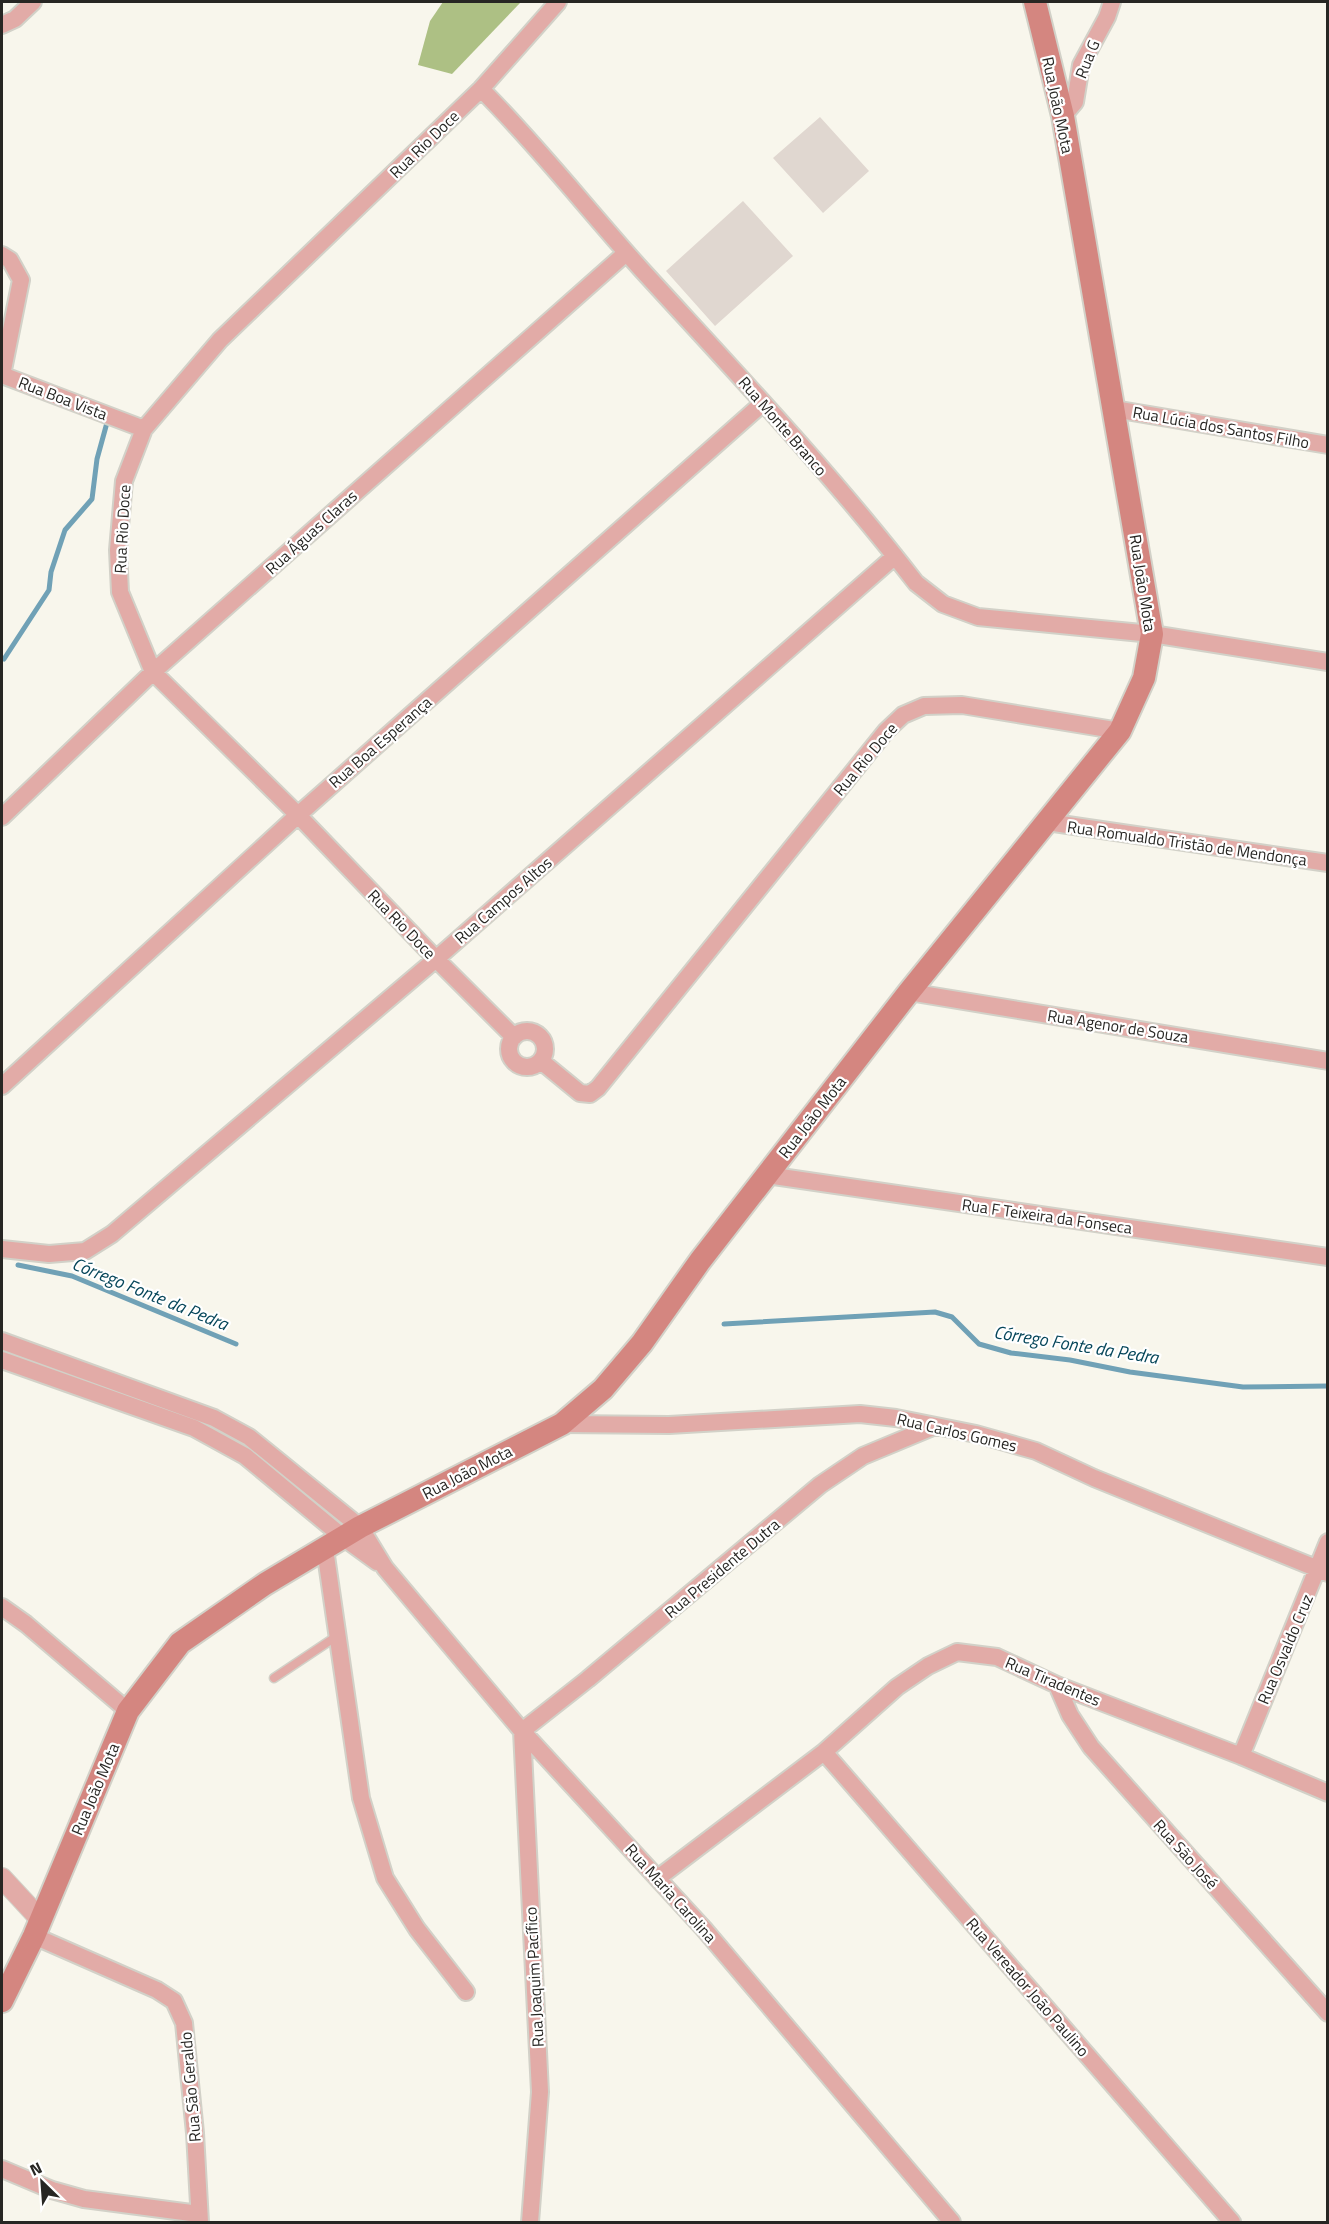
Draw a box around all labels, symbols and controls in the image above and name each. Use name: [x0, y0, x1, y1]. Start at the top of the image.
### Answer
street label: Rua G: [1068, 36, 1106, 82]
street label: Rua João Mota: [1036, 54, 1080, 156]
street label: Rua Rio Doce: [384, 104, 464, 184]
street label: Rua Boa Vista: [15, 370, 111, 426]
street label: Rua Monte Branco: [733, 371, 833, 481]
street label: Rua Lúcia dos Santos Filho: [1131, 400, 1311, 454]
street label: Rua Rio Doce: [108, 484, 136, 574]
street label: Rua Águas Claras: [260, 484, 362, 580]
street label: Rua João Mota: [1123, 533, 1163, 633]
street label: Rua Boa Esperança: [323, 690, 437, 794]
street label: Rua Rio Doce: [827, 717, 903, 801]
street label: Rua Romualdo Tristão de Mendonça: [1066, 814, 1308, 872]
street label: Rua Campos Altos: [449, 851, 557, 949]
street label: Rua Rio Doce: [362, 884, 442, 964]
street label: Rua Agenor de Souza: [1046, 1003, 1190, 1049]
street label: Rua João Mota: [772, 1071, 852, 1163]
street label: Rua F Teixeira da Fonseca: [960, 1192, 1134, 1240]
water label: Córrego Fonte da Pedra: [68, 1250, 233, 1338]
water label: Córrego Fonte da Pedra: [992, 1318, 1161, 1371]
street label: Rua Carlos Gomes: [895, 1407, 1019, 1457]
street label: Rua João Mota: [418, 1439, 516, 1505]
street label: Rua Presidente Dutra: [659, 1513, 785, 1623]
street label: Rua Osvaldo Cruz: [1251, 1590, 1319, 1708]
street label: Rua Tiradentes: [1002, 1650, 1104, 1712]
street label: Rua João Mota: [65, 1739, 125, 1839]
street label: Rua São José: [1148, 1814, 1224, 1894]
street label: Rua Maria Carolina: [620, 1838, 722, 1948]
street label: Rua Joaquim Pacífico: [518, 1906, 550, 2048]
street label: Rua Vereador João Paulino: [961, 1912, 1095, 2062]
street label: Rua São Geraldo: [173, 2031, 207, 2143]
north arrow: [12, 2152, 72, 2212]
text: N: [26, 2155, 46, 2182]

